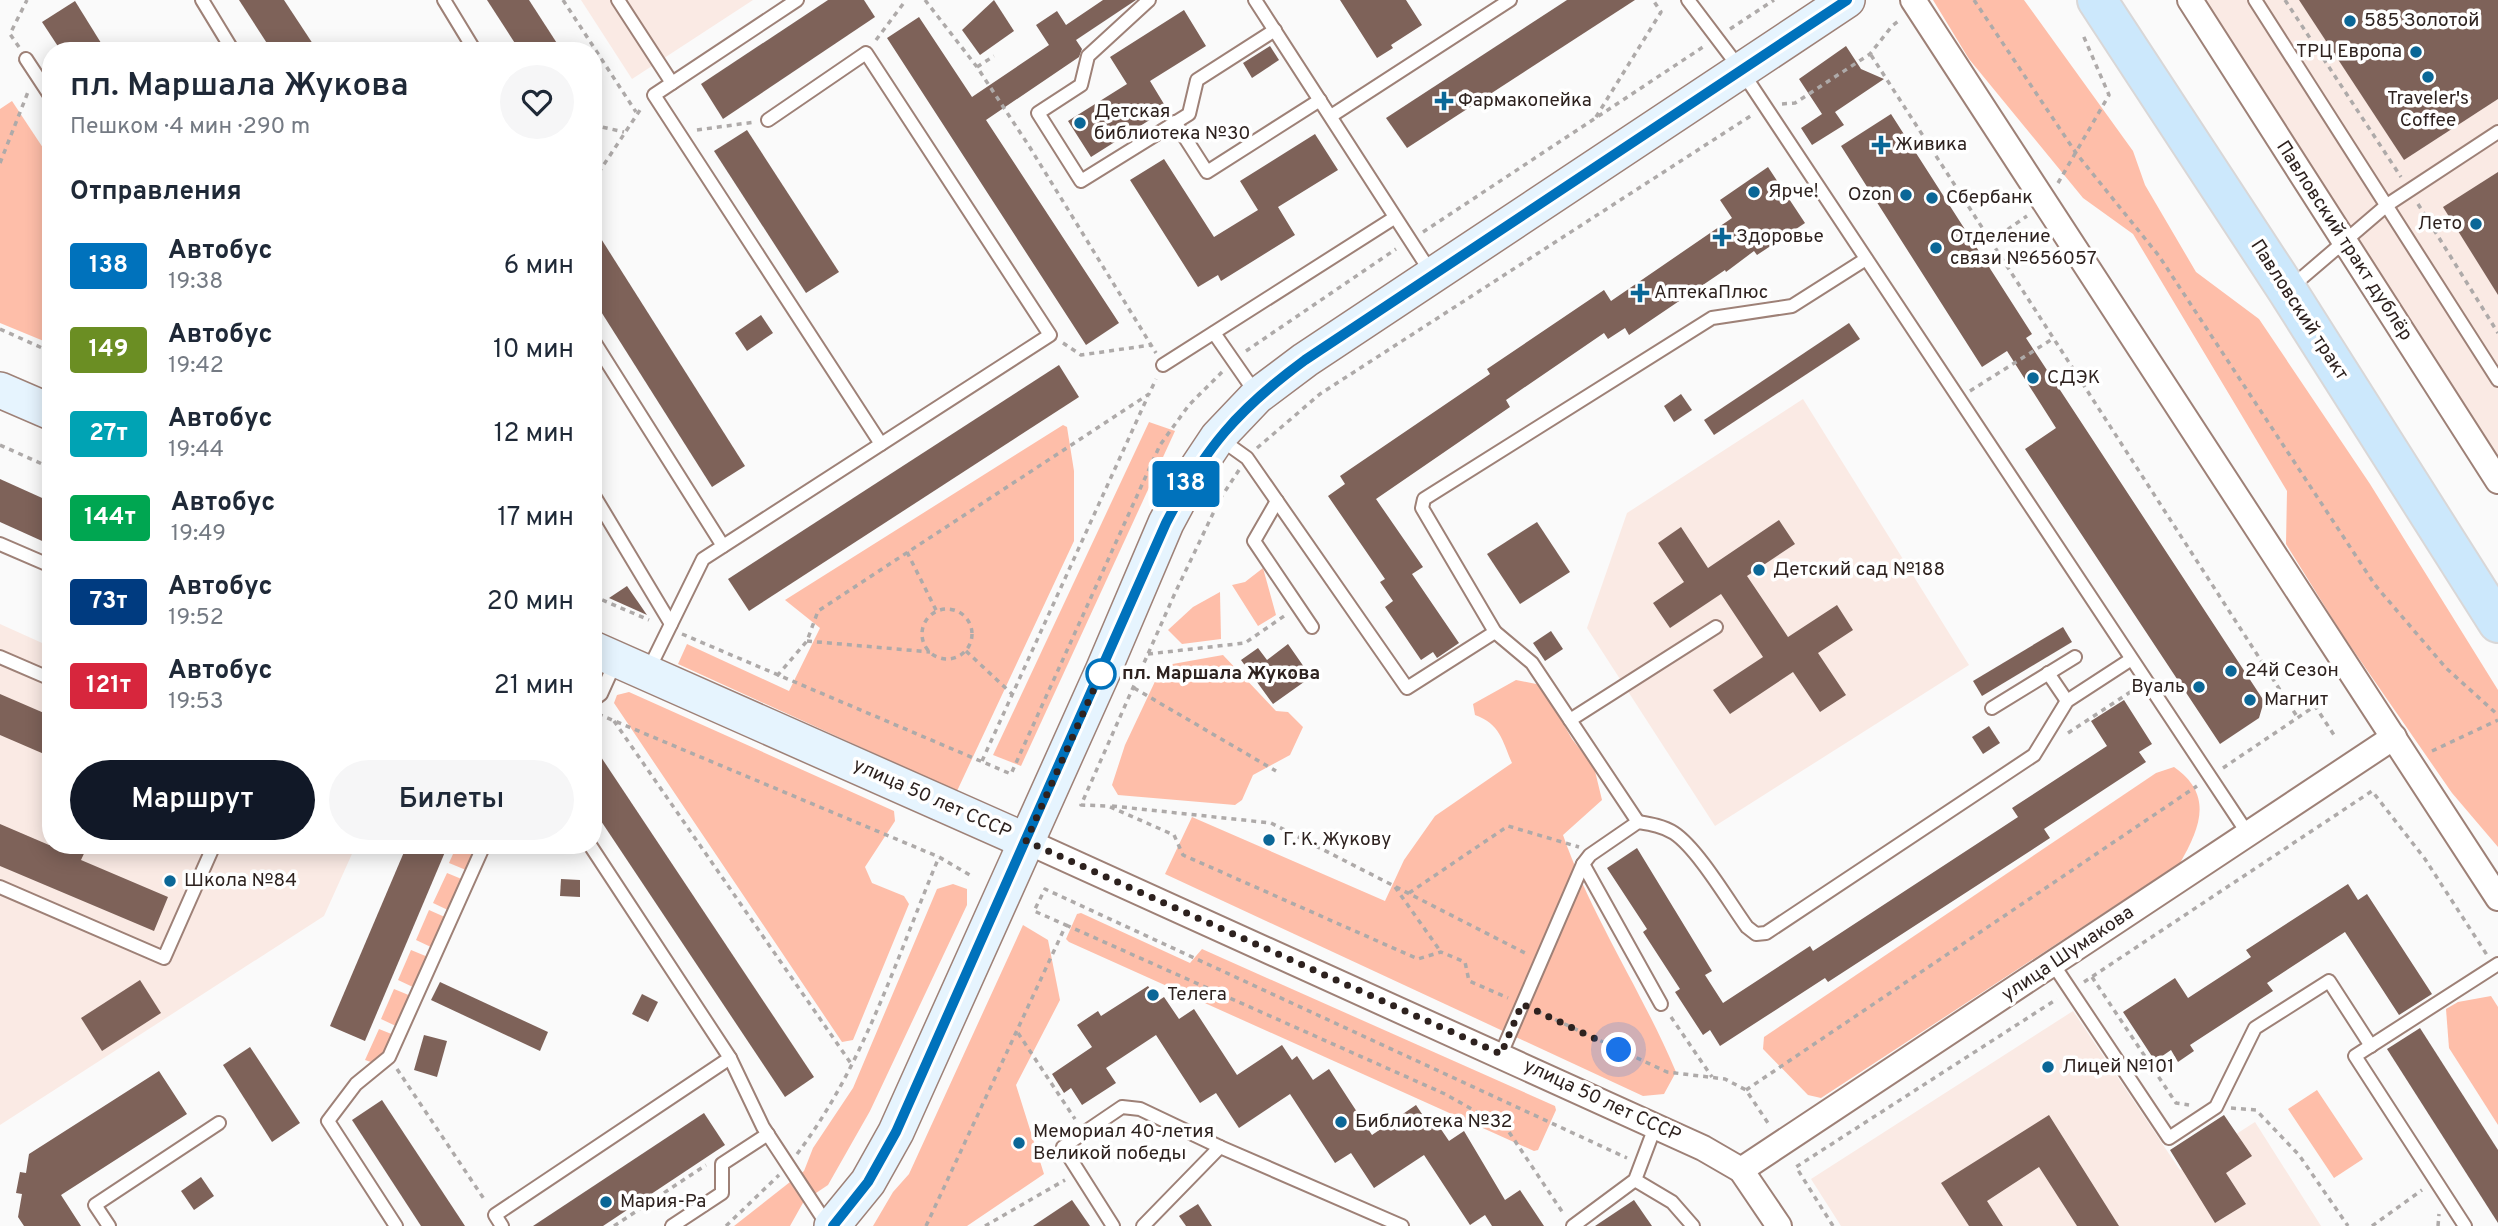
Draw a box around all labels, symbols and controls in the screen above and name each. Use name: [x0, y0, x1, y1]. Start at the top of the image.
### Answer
place label: 585 Золотой: [2364, 9, 2479, 33]
marker: 585 Золотой: [2342, 13, 2358, 29]
place label: ТРЦ Европа: [2296, 40, 2402, 64]
marker: ТРЦ Европа: [2408, 44, 2424, 60]
button: heart: [500, 65, 574, 139]
text: пл. Маршала Жукова: [70, 66, 409, 108]
marker: Traveler's Coffee: [2420, 69, 2436, 85]
place label: Traveler's Coffee: [2387, 87, 2469, 133]
place label: Фармакопейка: [1458, 89, 1592, 113]
marker: Фармакопейка: [1436, 93, 1452, 109]
place label: Детская библиотека №30: [1094, 100, 1250, 146]
text: Пешком · 4 мин · 290 m: [70, 113, 310, 142]
marker: Детская библиотека №30: [1072, 115, 1088, 131]
place label: Живика: [1895, 133, 1967, 157]
marker: Живика: [1873, 137, 1889, 153]
street label: Павловский тракт дублёр: [2271, 137, 2417, 345]
text: Отправления: [70, 176, 242, 209]
place label: Ярче!: [1768, 180, 1819, 204]
place label: Ozon: [1848, 183, 1892, 207]
marker: Ярче!: [1746, 184, 1762, 200]
place label: Сбербанк: [1946, 186, 2033, 210]
marker: Ozon: [1898, 187, 1914, 203]
marker: Сбербанк: [1924, 190, 1940, 206]
place label: Лето: [2418, 212, 2462, 236]
marker: Лето: [2468, 216, 2484, 232]
place label: Здоровье: [1736, 225, 1824, 249]
place label: Отделение связи №656057: [1950, 225, 2097, 271]
marker: Здоровье: [1714, 229, 1730, 245]
text: Автобус: [168, 235, 273, 268]
street label: Павловский тракт: [2245, 235, 2353, 385]
marker: Отделение связи №656057: [1928, 240, 1944, 256]
text: 6 мин: [504, 250, 574, 283]
text: 138: [89, 251, 128, 281]
text: 19:38: [168, 268, 223, 297]
place label: АптекаПлюс: [1654, 281, 1768, 305]
marker: АптекаПлюс: [1632, 285, 1648, 301]
text: Автобус: [168, 319, 273, 352]
text: 10 мин: [493, 334, 574, 367]
text: 149: [89, 335, 128, 365]
text: 19:42: [168, 352, 224, 381]
place label: СДЭК: [2047, 366, 2100, 390]
marker: СДЭК: [2025, 370, 2041, 386]
text: Автобус: [168, 403, 273, 436]
text: 12 мин: [494, 418, 574, 451]
text: 27т: [89, 419, 128, 449]
text: 19:44: [168, 436, 224, 465]
line badge: 138: [1146, 461, 1226, 507]
text: 138: [1166, 469, 1206, 499]
text: Автобус: [171, 487, 275, 520]
text: 17 мин: [497, 502, 574, 535]
text: 144т: [84, 503, 136, 533]
text: 19:49: [171, 520, 226, 549]
place label: Детский сад №188: [1773, 558, 1945, 582]
marker: Детский сад №188: [1751, 562, 1767, 578]
text: Автобус: [168, 571, 273, 604]
text: 20 мин: [487, 586, 574, 619]
text: 73т: [89, 587, 128, 617]
text: 19:52: [168, 604, 224, 633]
text: Автобус: [168, 655, 273, 688]
marker: пл. Маршала Жукова: [1086, 659, 1116, 689]
place label: 24й Сезон: [2245, 659, 2339, 683]
place label: пл. Маршала Жукова: [1122, 662, 1320, 686]
marker: 24й Сезон: [2223, 663, 2239, 679]
text: 21 мин: [494, 670, 574, 703]
text: 121т: [86, 671, 131, 701]
place label: Вуаль: [2131, 675, 2185, 699]
marker: Вуаль: [2191, 679, 2207, 695]
text: 19:53: [168, 688, 224, 717]
place label: Магнит: [2264, 688, 2329, 712]
marker: Магнит: [2242, 692, 2258, 708]
street label: улица 50 лет СССР: [849, 753, 1015, 845]
button: Маршрут: [70, 760, 315, 840]
button: Билеты: [329, 760, 574, 840]
place label: Г. К. Жукову: [1283, 828, 1391, 852]
marker: Г. К. Жукову: [1261, 832, 1277, 848]
place label: Школа №84: [184, 869, 297, 893]
marker: Школа №84: [162, 873, 178, 889]
street label: улица Шумакова: [1997, 901, 2139, 1007]
place label: Телега: [1167, 983, 1227, 1007]
marker: Телега: [1145, 987, 1161, 1003]
your location: [1601, 1032, 1636, 1067]
street label: улица 50 лет СССР: [1520, 1054, 1684, 1148]
place label: Лицей №101: [2062, 1055, 2174, 1079]
marker: Лицей №101: [2040, 1059, 2056, 1075]
place label: Библиотека №32: [1355, 1110, 1512, 1134]
marker: Библиотека №32: [1333, 1114, 1349, 1130]
place label: Мемориал 40-летия Великой победы: [1033, 1120, 1214, 1166]
marker: Мемориал 40-летия Великой победы: [1011, 1135, 1027, 1151]
place label: Мария-Ра: [620, 1190, 706, 1214]
marker: Мария-Ра: [598, 1194, 614, 1210]

